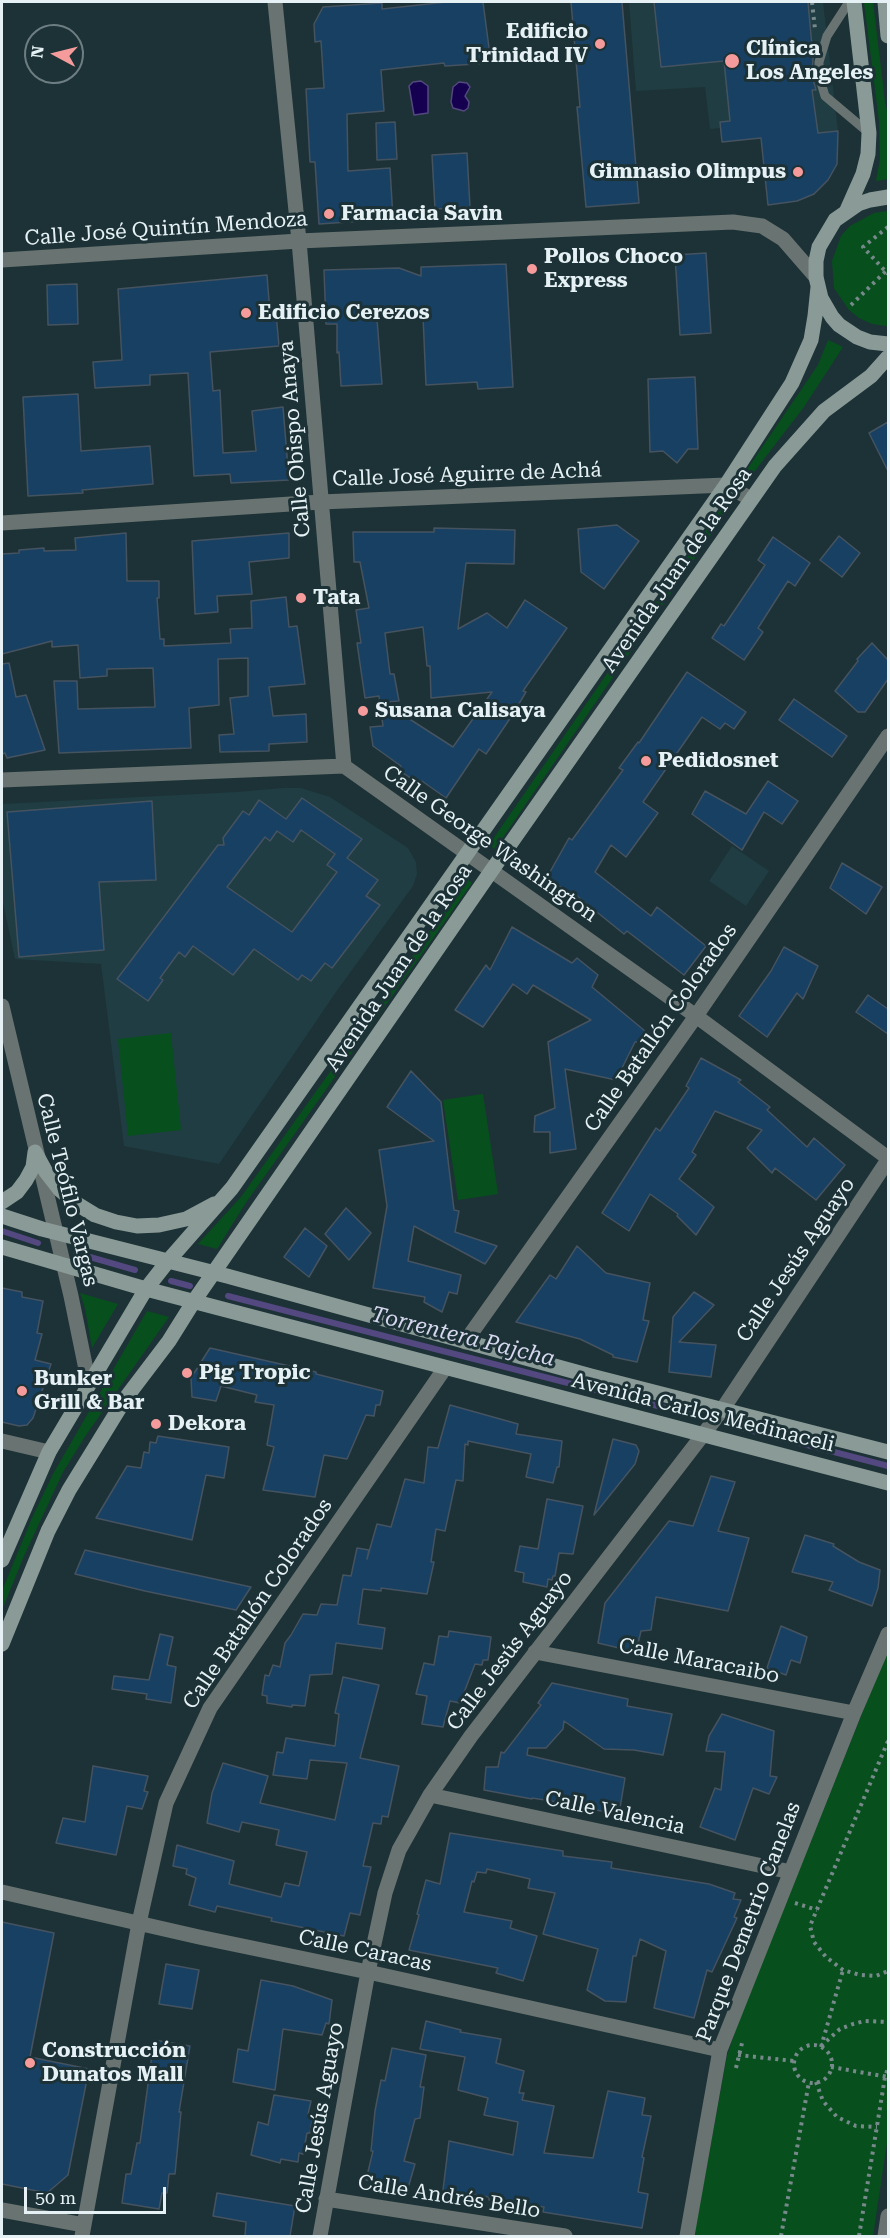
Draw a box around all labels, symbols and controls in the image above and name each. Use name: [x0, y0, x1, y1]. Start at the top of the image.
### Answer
place label: Edificio Trinidad IV: [466, 19, 588, 69]
north arrow: [24, 24, 84, 84]
place label: Clínica Los Angeles: [746, 36, 873, 86]
marker: Edificio Trinidad IV: [593, 37, 607, 51]
text: N: [27, 45, 48, 59]
marker: Clínica Los Angeles: [723, 52, 741, 70]
place label: Gimnasio Olimpus: [589, 159, 786, 185]
marker: Gimnasio Olimpus: [791, 165, 805, 179]
place label: Farmacia Savin: [341, 201, 503, 227]
street label: Calle José Quintín Mendoza: [24, 207, 308, 251]
marker: Farmacia Savin: [322, 207, 336, 221]
place label: Pollos Choco Express: [544, 244, 683, 294]
marker: Pollos Choco Express: [525, 262, 539, 276]
place label: Edificio Cerezos: [258, 300, 429, 326]
marker: Edificio Cerezos: [239, 306, 253, 320]
street label: Calle Obispo Anaya: [274, 340, 316, 538]
street label: Calle José Aguirre de Achá: [332, 458, 602, 492]
street label: Avenida Juan de la Rosa: [597, 463, 757, 677]
place label: Tata: [313, 585, 360, 611]
marker: Tata: [294, 591, 308, 605]
place label: Susana Calisaya: [375, 698, 546, 724]
marker: Susana Calisaya: [356, 704, 370, 718]
place label: Pedidosnet: [658, 748, 779, 774]
marker: Pedidosnet: [639, 754, 653, 768]
street label: Calle George Washington: [378, 760, 602, 928]
street label: Avenida Juan de la Rosa: [320, 860, 478, 1076]
street label: Calle Batallón Colorados: [579, 919, 743, 1137]
street label: Calle Teófilo Vargas: [31, 1091, 103, 1289]
street label: Calle Jesús Aguayo: [732, 1173, 860, 1347]
water label: Torrentera Pajcha: [368, 1301, 558, 1373]
place label: Pig Tropic: [199, 1360, 311, 1386]
place label: Bunker Grill & Bar: [34, 1366, 144, 1416]
marker: Pig Tropic: [180, 1366, 194, 1380]
street label: Avenida Carlos Medinaceli: [569, 1368, 837, 1458]
marker: Bunker Grill & Bar: [15, 1384, 29, 1398]
place label: Dekora: [168, 1411, 246, 1437]
marker: Dekora: [149, 1417, 163, 1431]
street label: Calle Batallón Colorados: [178, 1494, 338, 1714]
street label: Calle Jesús Aguayo: [442, 1566, 578, 1736]
street label: Calle Maracaibo: [616, 1633, 782, 1689]
street label: Calle Valencia: [543, 1786, 687, 1840]
street label: Parque Demetrio Canelas: [692, 1798, 806, 2046]
street label: Calle Caracas: [296, 1925, 434, 1977]
street label: Calle Jesús Aguayo: [291, 2021, 349, 2215]
place label: Construcción Dunatos Mall: [42, 2038, 186, 2088]
marker: Construcción Dunatos Mall: [23, 2056, 37, 2070]
street label: Calle Andrés Bello: [356, 2170, 542, 2224]
scale bar: [27, 2175, 170, 2213]
text: 50 m: [35, 2187, 76, 2208]

